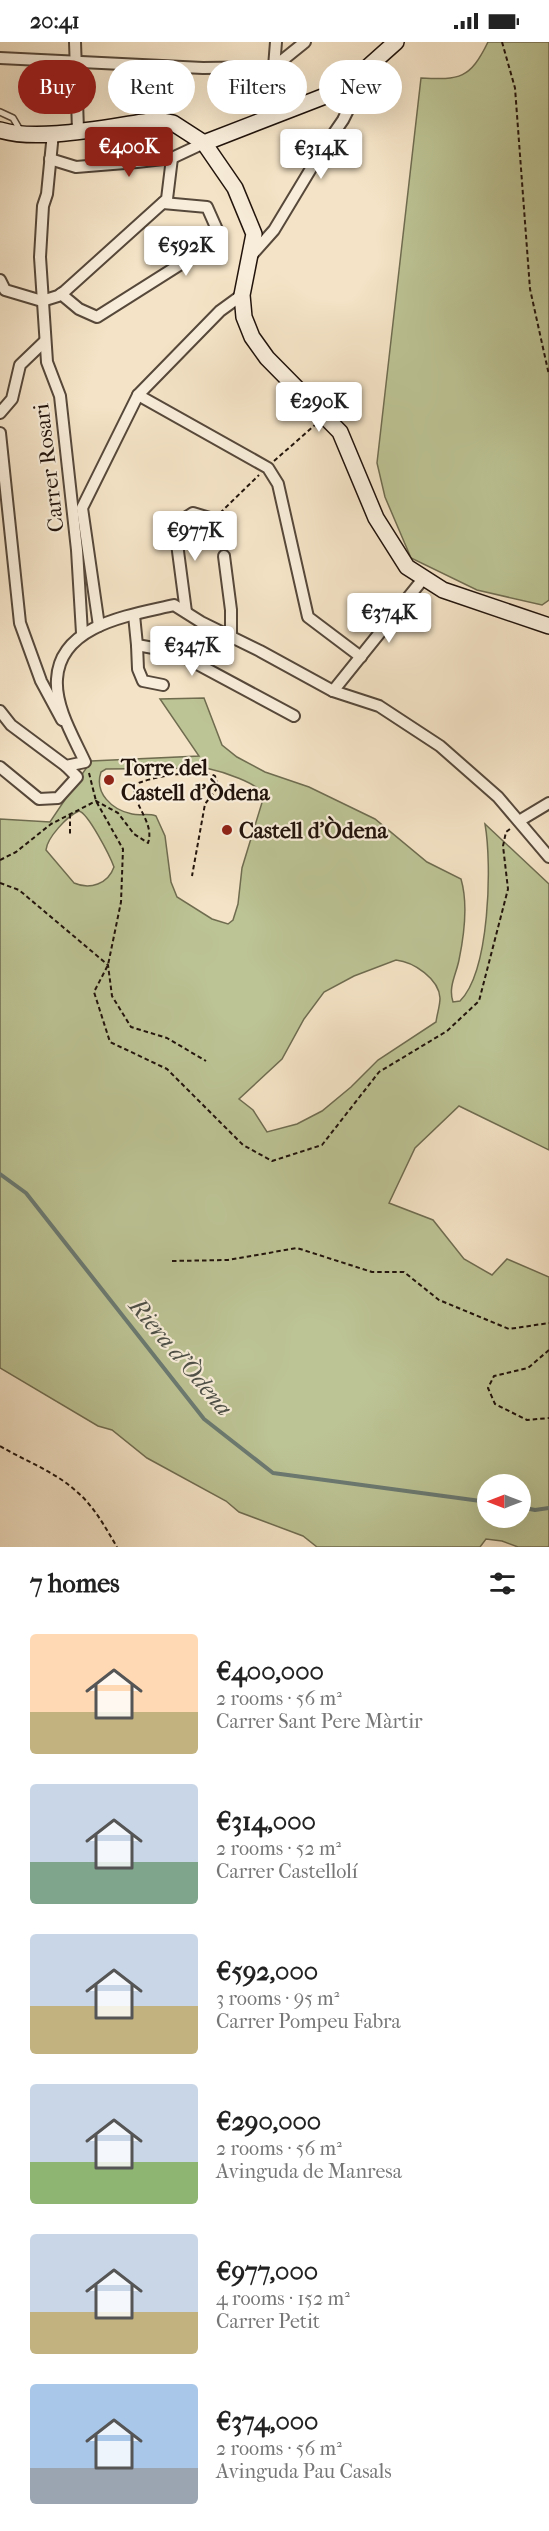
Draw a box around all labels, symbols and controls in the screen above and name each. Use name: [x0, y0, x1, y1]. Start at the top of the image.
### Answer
text: 20:41: [30, 8, 80, 34]
chip: Buy: [18, 60, 96, 114]
chip: Rent: [108, 60, 195, 114]
chip: Filters: [207, 60, 307, 114]
chip: New: [319, 60, 402, 114]
pin: €400K: [87, 127, 171, 178]
pin: €314K: [279, 129, 363, 180]
text: €400K: [99, 135, 159, 158]
text: €314K: [294, 137, 348, 160]
pin: €592K: [144, 226, 228, 277]
text: €592K: [158, 234, 214, 257]
pin: €290K: [277, 382, 361, 433]
text: €290K: [290, 390, 348, 413]
street label: Carrer Rosari: [28, 402, 70, 534]
pin: €977K: [153, 511, 237, 562]
text: €977K: [167, 519, 223, 542]
pin: €374K: [347, 593, 431, 644]
text: €374K: [361, 601, 417, 624]
pin: €347K: [150, 626, 234, 677]
text: €347K: [164, 634, 220, 657]
place label: Torre del Castell d'Òdena: [120, 755, 270, 806]
marker: Torre del Castell d'Òdena: [102, 773, 116, 787]
place label: Castell d'Òdena: [239, 816, 388, 844]
marker: Castell d'Òdena: [220, 823, 234, 837]
water label: Riera d'Òdena: [122, 1291, 238, 1422]
north arrow: [477, 1474, 531, 1528]
map controls: [477, 1474, 531, 1528]
icon: filters: [486, 1567, 519, 1600]
text: 7 homes: [30, 1568, 120, 1599]
text: €400,000: [216, 1656, 324, 1687]
icon: home: [78, 1658, 150, 1730]
text: 2 rooms · 56 m²: [216, 1687, 342, 1710]
text: Carrer Sant Pere Màrtir: [216, 1710, 423, 1733]
text: €314,000: [216, 1806, 316, 1837]
icon: home: [78, 1808, 150, 1880]
text: 2 rooms · 52 m²: [216, 1837, 341, 1860]
text: Carrer Castellolí: [216, 1860, 358, 1883]
text: €592,000: [216, 1956, 318, 1987]
icon: home: [78, 1958, 150, 2030]
text: 3 rooms · 95 m²: [216, 1987, 339, 2010]
text: Carrer Pompeu Fabra: [216, 2010, 401, 2033]
text: €290,000: [216, 2106, 321, 2137]
icon: home: [78, 2108, 150, 2180]
text: 2 rooms · 56 m²: [216, 2137, 342, 2160]
text: Avinguda de Manresa: [216, 2160, 402, 2183]
text: €977,000: [216, 2256, 318, 2287]
icon: home: [78, 2258, 150, 2330]
text: 4 rooms · 152 m²: [216, 2287, 350, 2310]
text: Carrer Petit: [216, 2310, 320, 2333]
text: €374,000: [216, 2406, 318, 2437]
icon: home: [78, 2408, 150, 2480]
text: 2 rooms · 56 m²: [216, 2437, 342, 2460]
text: Avinguda Pau Casals: [216, 2460, 392, 2483]

